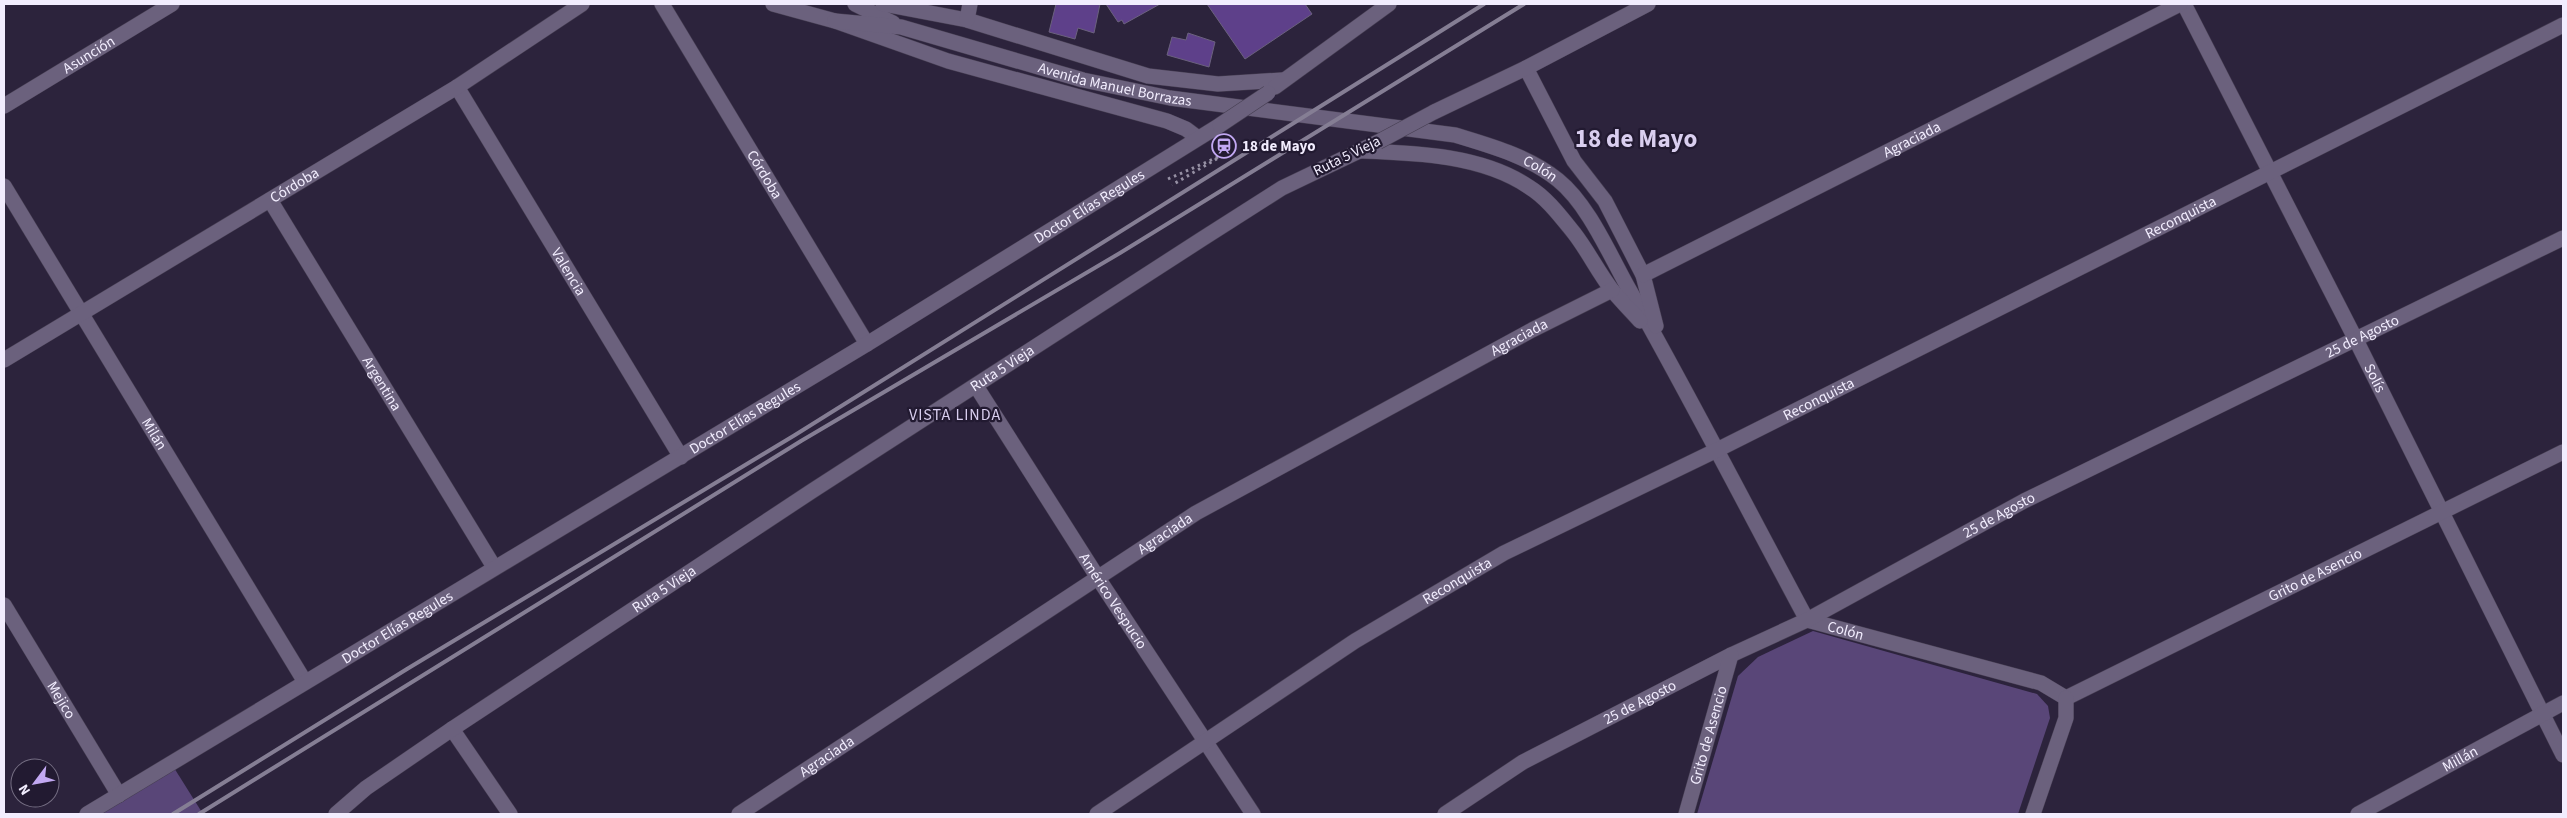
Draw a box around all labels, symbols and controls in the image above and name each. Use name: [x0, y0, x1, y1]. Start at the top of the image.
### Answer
street label: Asunción: [58, 31, 119, 79]
street label: Avenida Manuel Borrazas: [1036, 57, 1193, 111]
street label: Agraciada: [1879, 116, 1944, 163]
district label: 18 de Mayo: [1575, 121, 1697, 157]
street label: Ruta 5 Vieja: [1310, 131, 1384, 181]
station icon: 18 de Mayo: [1211, 133, 1237, 159]
place label: 18 de Mayo: [1242, 136, 1316, 157]
street label: Córdoba: [742, 146, 788, 203]
street label: Colón: [1520, 150, 1562, 187]
street label: Córdoba: [266, 162, 323, 208]
street label: Doctor Elías Regules: [1030, 164, 1148, 249]
street label: Reconquista: [2141, 190, 2220, 244]
street label: Valencia: [546, 244, 591, 300]
street label: 25 de Agosto: [2322, 309, 2402, 363]
street label: Agraciada: [1487, 313, 1551, 361]
street label: Ruta 5 Vieja: [966, 340, 1038, 397]
street label: Argentina: [357, 352, 407, 415]
street label: Solís: [2359, 360, 2391, 396]
street label: Reconquista: [1779, 372, 1858, 426]
street label: Doctor Elías Regules: [685, 376, 804, 459]
district label: VISTA LINDA: [909, 404, 1001, 426]
street label: Milán: [137, 414, 172, 454]
street label: 25 de Agosto: [1959, 487, 2038, 543]
street label: Agraciada: [1133, 508, 1197, 559]
street label: Grito de Asencio: [2265, 543, 2366, 607]
street label: Américo Vespucio: [1074, 549, 1152, 653]
street label: Reconquista: [1418, 552, 1496, 609]
street label: Ruta 5 Vieja: [628, 560, 700, 618]
street label: Doctor Elías Regules: [337, 585, 457, 669]
street label: Colón: [1825, 615, 1866, 645]
street label: 25 de Agosto: [1600, 674, 1680, 729]
street label: Mejico: [42, 677, 81, 723]
street label: Grito de Asencio: [1684, 683, 1732, 787]
street label: Agraciada: [795, 730, 858, 782]
street label: Millán: [2438, 740, 2482, 777]
north arrow: [10, 758, 60, 808]
text: N: [14, 780, 36, 799]

